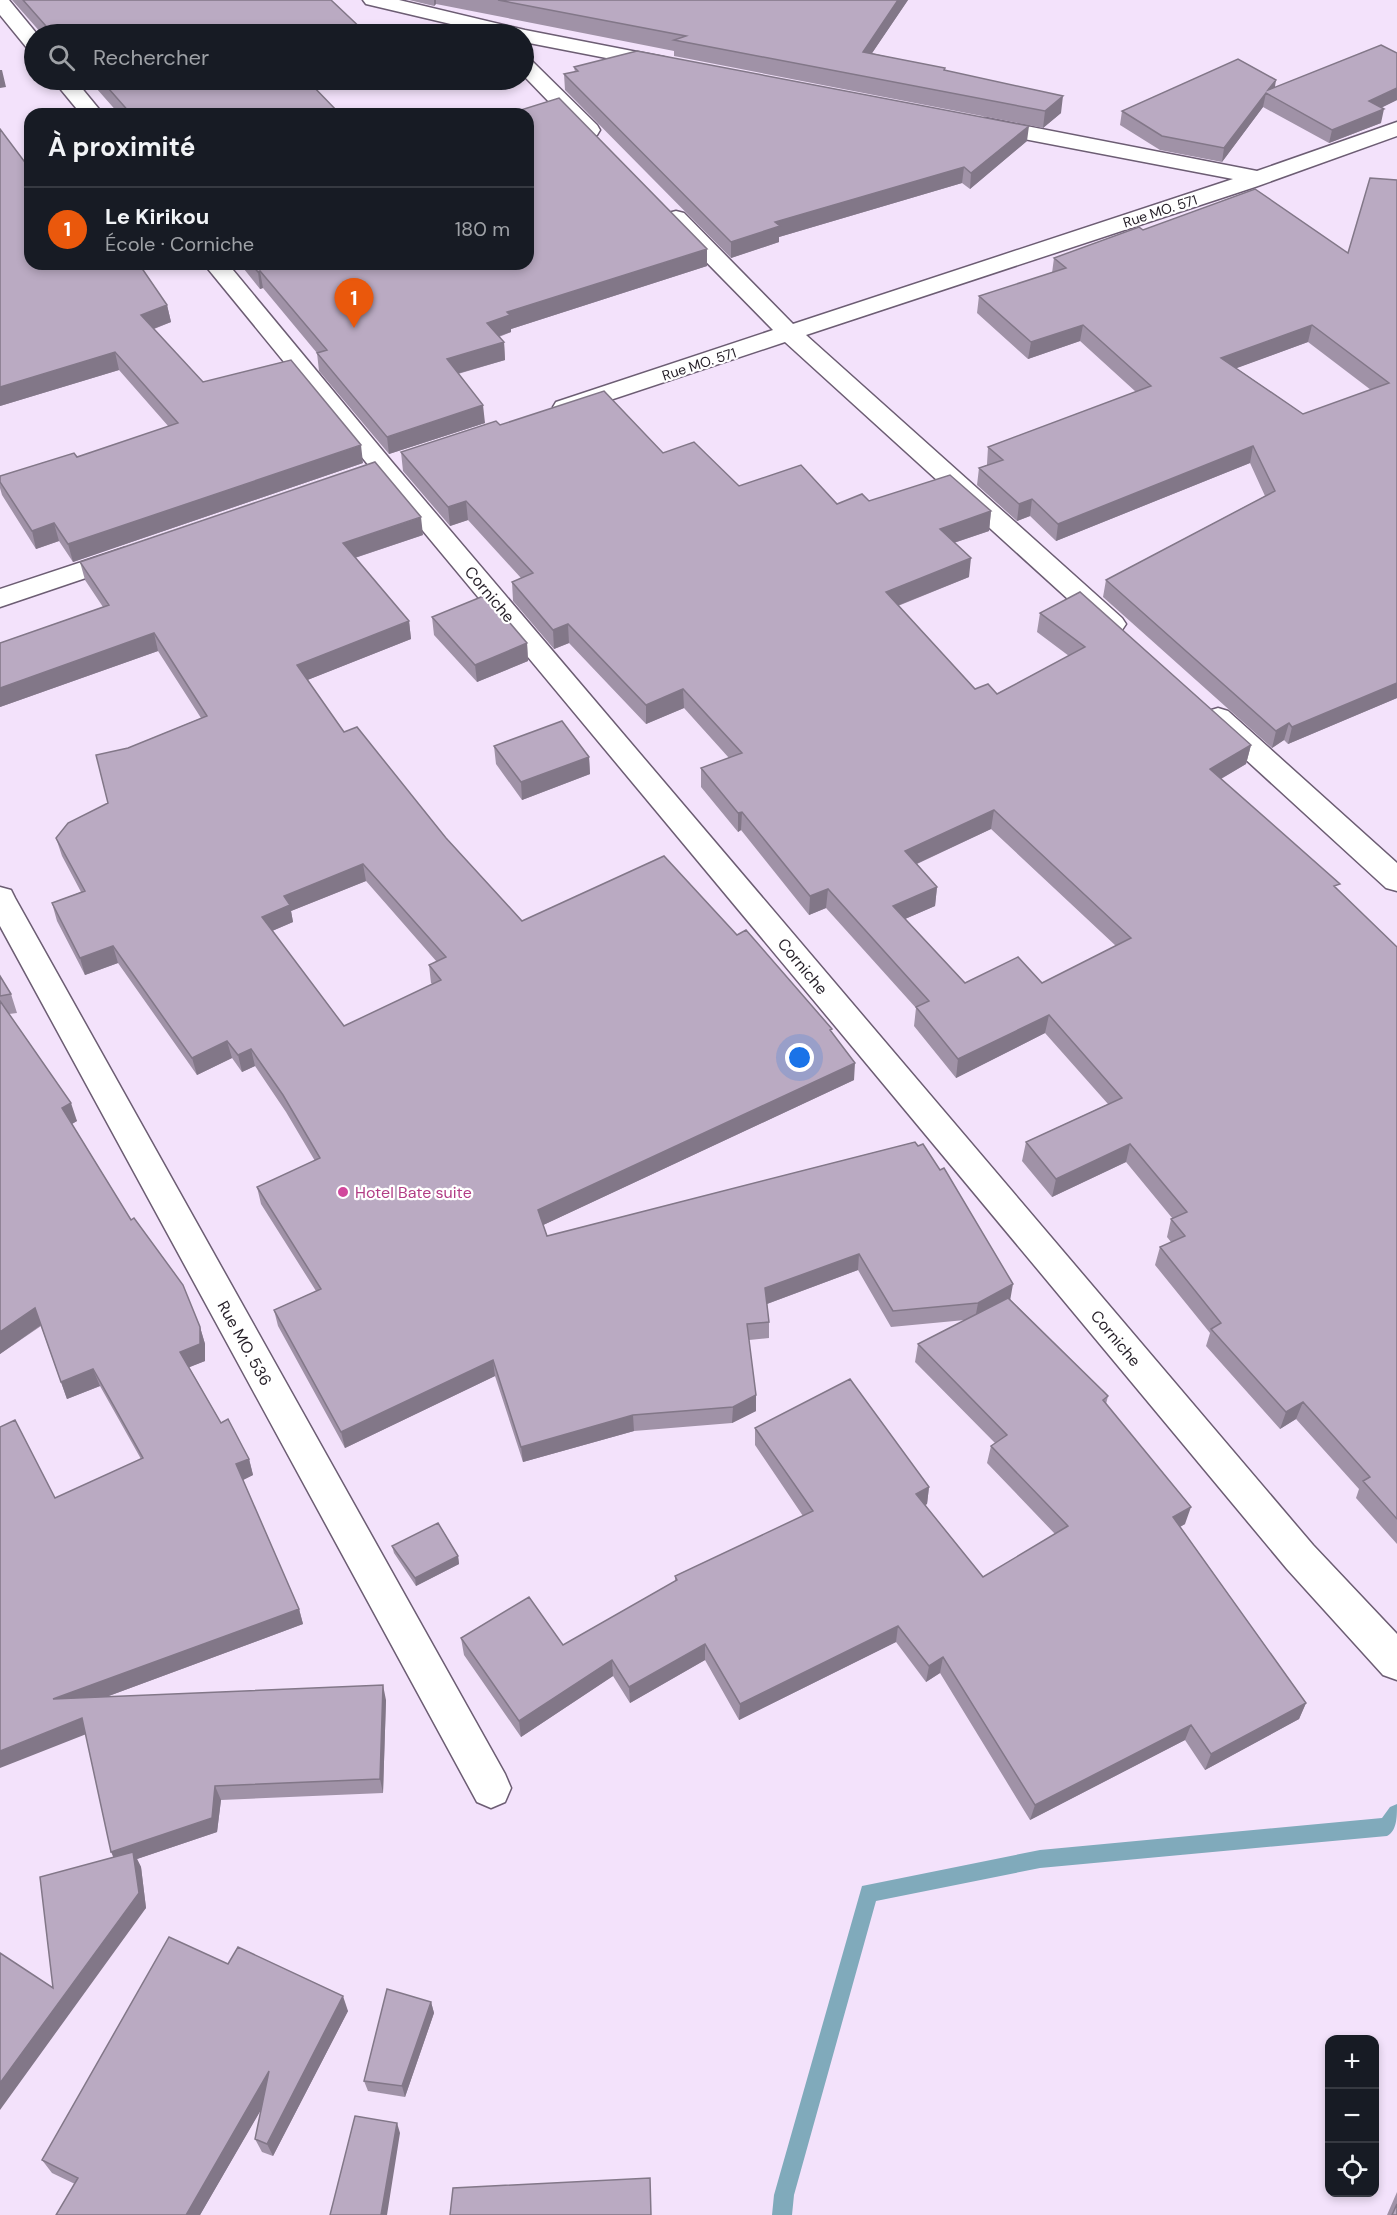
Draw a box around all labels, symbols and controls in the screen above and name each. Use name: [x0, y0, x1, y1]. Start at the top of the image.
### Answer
search box: [24, 24, 534, 90]
icon: search: [45, 41, 78, 74]
text: Rechercher: [93, 43, 209, 72]
text: À proximité: [48, 130, 195, 164]
street label: Rue MO. 571: [1121, 191, 1199, 231]
text: Le Kirikou: [105, 202, 209, 231]
text: 1: [64, 216, 71, 242]
text: 180 m: [455, 216, 510, 242]
text: École · Corniche: [105, 231, 254, 257]
pin: 1: [334, 278, 374, 328]
street label: Rue MO. 571: [660, 344, 738, 384]
street label: Corniche: [460, 562, 519, 627]
street label: Corniche: [773, 934, 832, 999]
your location: [785, 1043, 814, 1072]
place label: Hotel Bate suite: [355, 1182, 472, 1203]
marker: Hotel Bate suite: [336, 1185, 350, 1199]
street label: Rue MO. 536: [213, 1297, 277, 1389]
street label: Corniche: [1086, 1306, 1145, 1371]
map controls: [1325, 2035, 1379, 2197]
button: +: [1325, 2035, 1379, 2089]
button: −: [1325, 2089, 1379, 2143]
button: locate: [1325, 2143, 1379, 2197]

